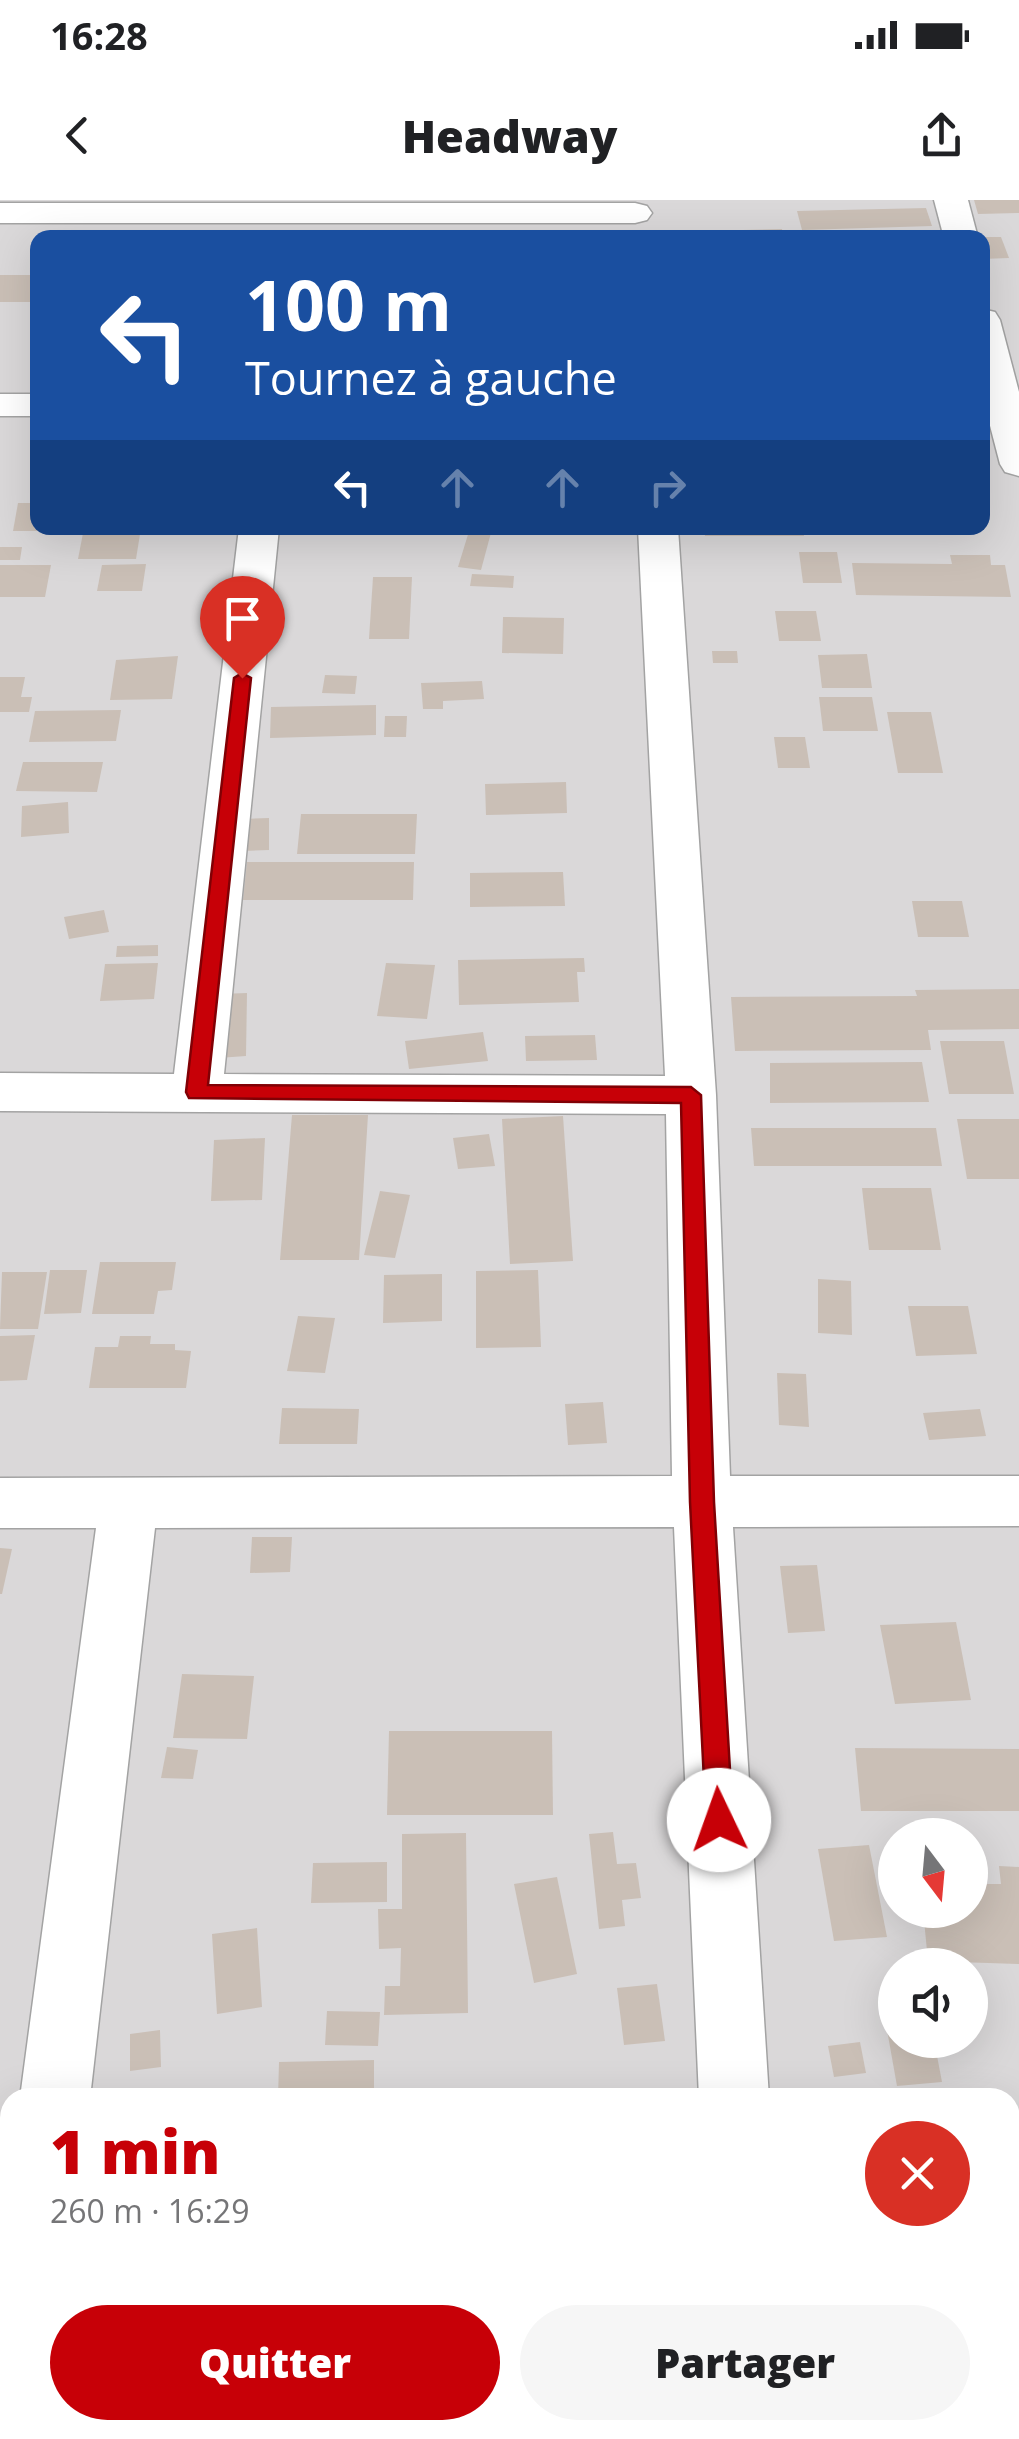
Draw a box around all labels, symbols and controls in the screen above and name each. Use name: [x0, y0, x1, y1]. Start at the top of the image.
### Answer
text: 16:28: [50, 9, 148, 61]
text: Headway: [402, 105, 617, 166]
icon: back: [50, 108, 105, 163]
icon: share: [914, 108, 969, 163]
text: 100 m: [245, 256, 452, 352]
icon: left: [80, 270, 210, 400]
text: Tournez à gauche: [245, 347, 617, 408]
icon: left: [325, 460, 380, 515]
icon: ahead: [430, 460, 485, 515]
icon: ahead: [535, 460, 590, 515]
icon: right: [640, 460, 695, 515]
pin: [200, 576, 285, 679]
icon: arrive: [215, 591, 270, 646]
position arrow: [667, 1768, 771, 1872]
north arrow: [878, 1818, 988, 1928]
map controls: [878, 1818, 988, 2058]
button: sound: [878, 1948, 988, 2058]
text: 1 min: [50, 2110, 220, 2192]
button: close: [865, 2121, 970, 2226]
text: 260 m · 16:29: [50, 2189, 249, 2232]
button: Quitter: [50, 2305, 500, 2420]
button: Partager: [520, 2305, 970, 2420]

